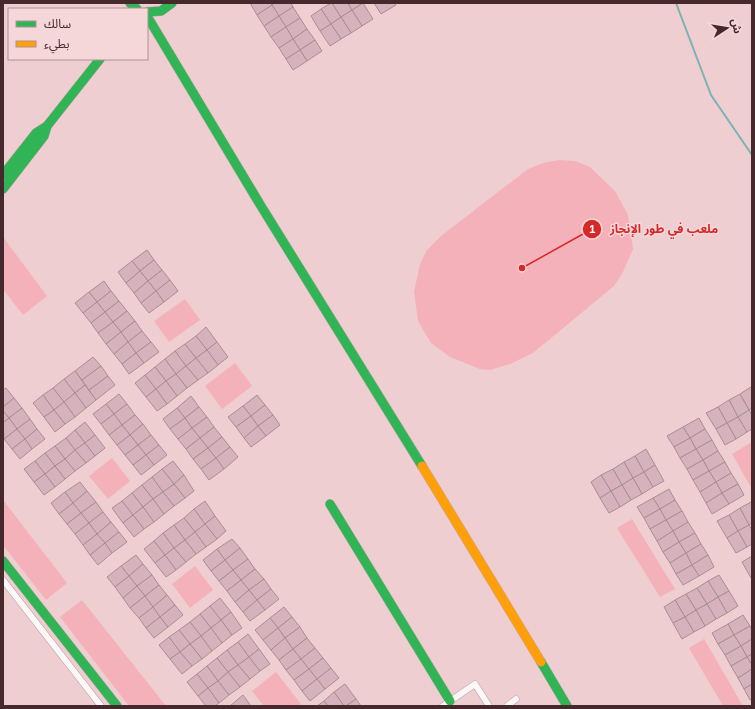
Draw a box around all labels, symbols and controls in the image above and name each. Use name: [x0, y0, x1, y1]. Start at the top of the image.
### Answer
legend: [8, 8, 148, 60]
north arrow: [707, 8, 747, 48]
text: سالك: [44, 16, 71, 31]
text: ش: [728, 17, 745, 35]
text: بطيء: [44, 36, 70, 54]
callout: ملعب في طور الإنجاز: [582, 217, 727, 241]
text: 1: [588, 221, 596, 236]
text: ملعب في طور الإنجاز: [609, 221, 718, 239]

